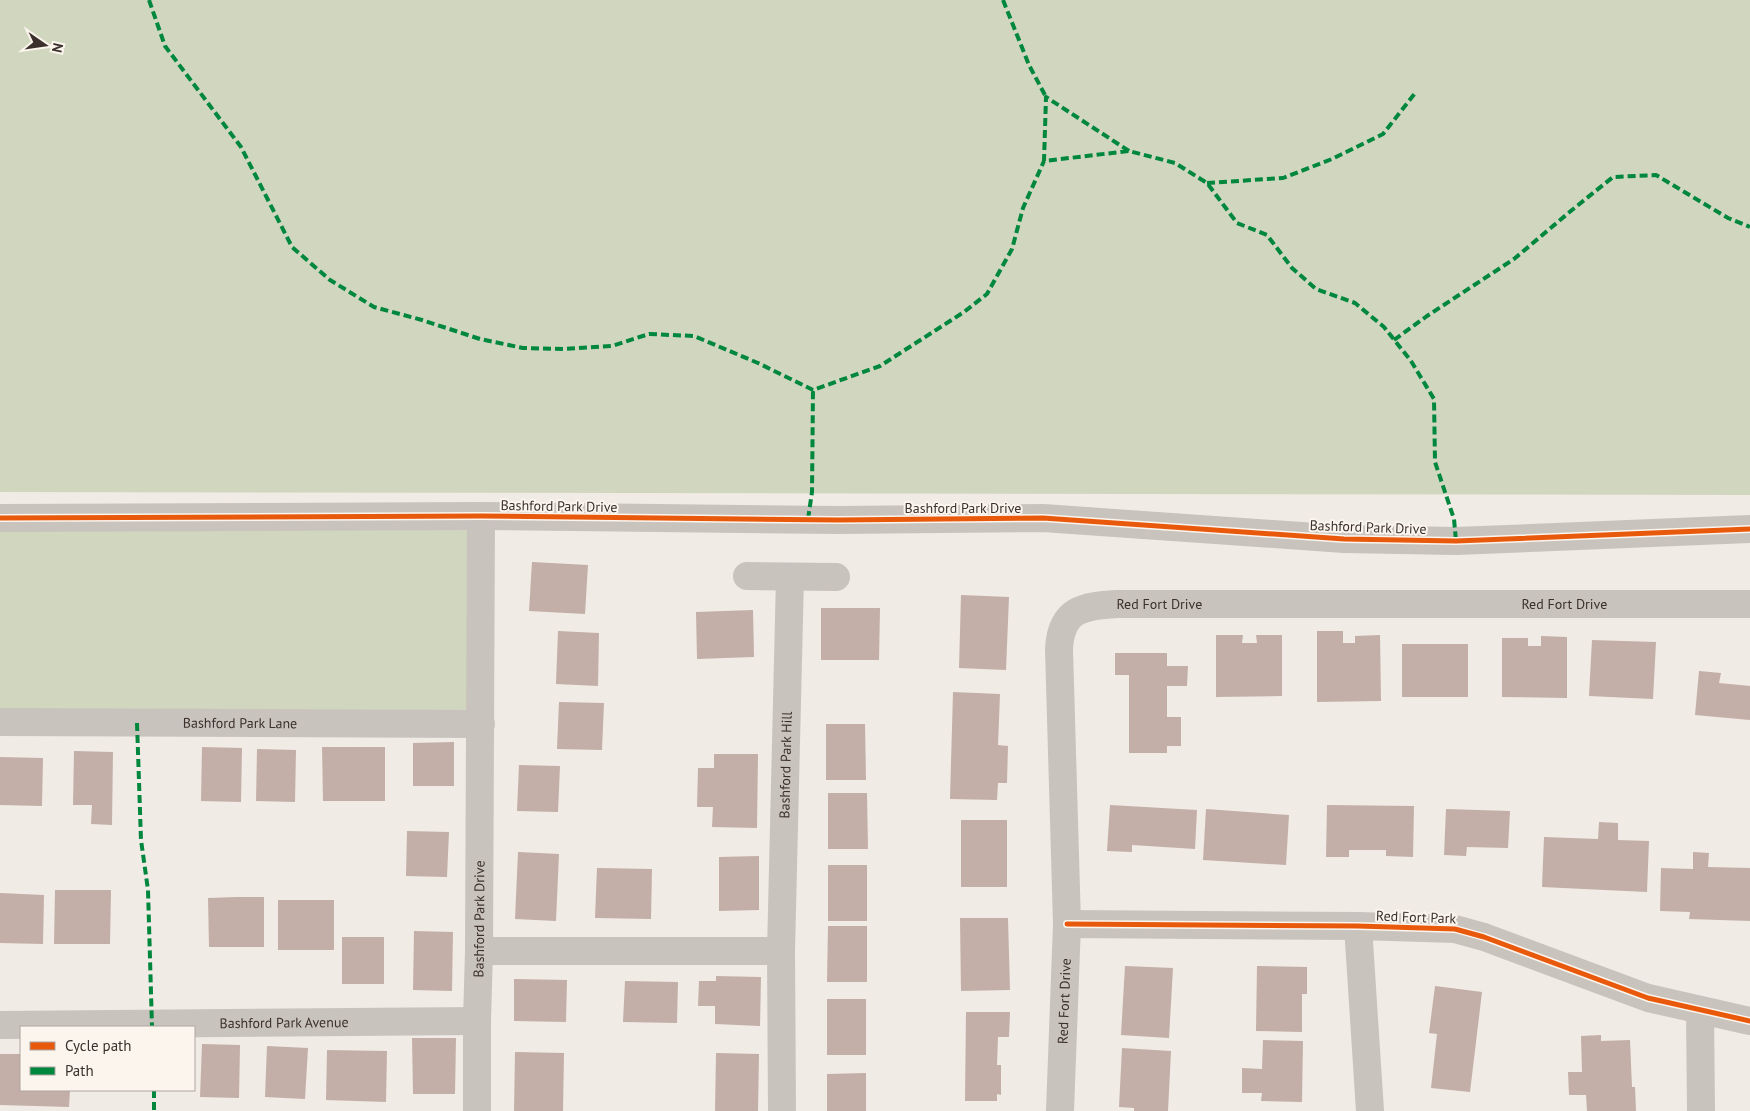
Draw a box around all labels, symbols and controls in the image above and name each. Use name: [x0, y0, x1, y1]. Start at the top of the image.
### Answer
north arrow: [20, 20, 70, 70]
text: N: [48, 41, 67, 54]
street label: Bashford Park Drive: [500, 496, 618, 516]
street label: Bashford Park Drive: [905, 499, 1021, 517]
street label: Bashford Park Drive: [1309, 516, 1427, 538]
street label: Red Fort Drive: [1116, 595, 1202, 613]
street label: Red Fort Drive: [1521, 595, 1607, 613]
street label: Bashford Park Hill: [775, 711, 796, 819]
street label: Bashford Park Lane: [183, 714, 297, 732]
street label: Bashford Park Drive: [469, 860, 488, 978]
street label: Red Fort Park: [1376, 907, 1457, 927]
street label: Red Fort Drive: [1054, 958, 1075, 1044]
street label: Bashford Park Avenue: [219, 1013, 349, 1032]
legend: [20, 1026, 195, 1091]
text: Cycle path: [65, 1036, 131, 1055]
text: Path: [65, 1061, 94, 1080]

